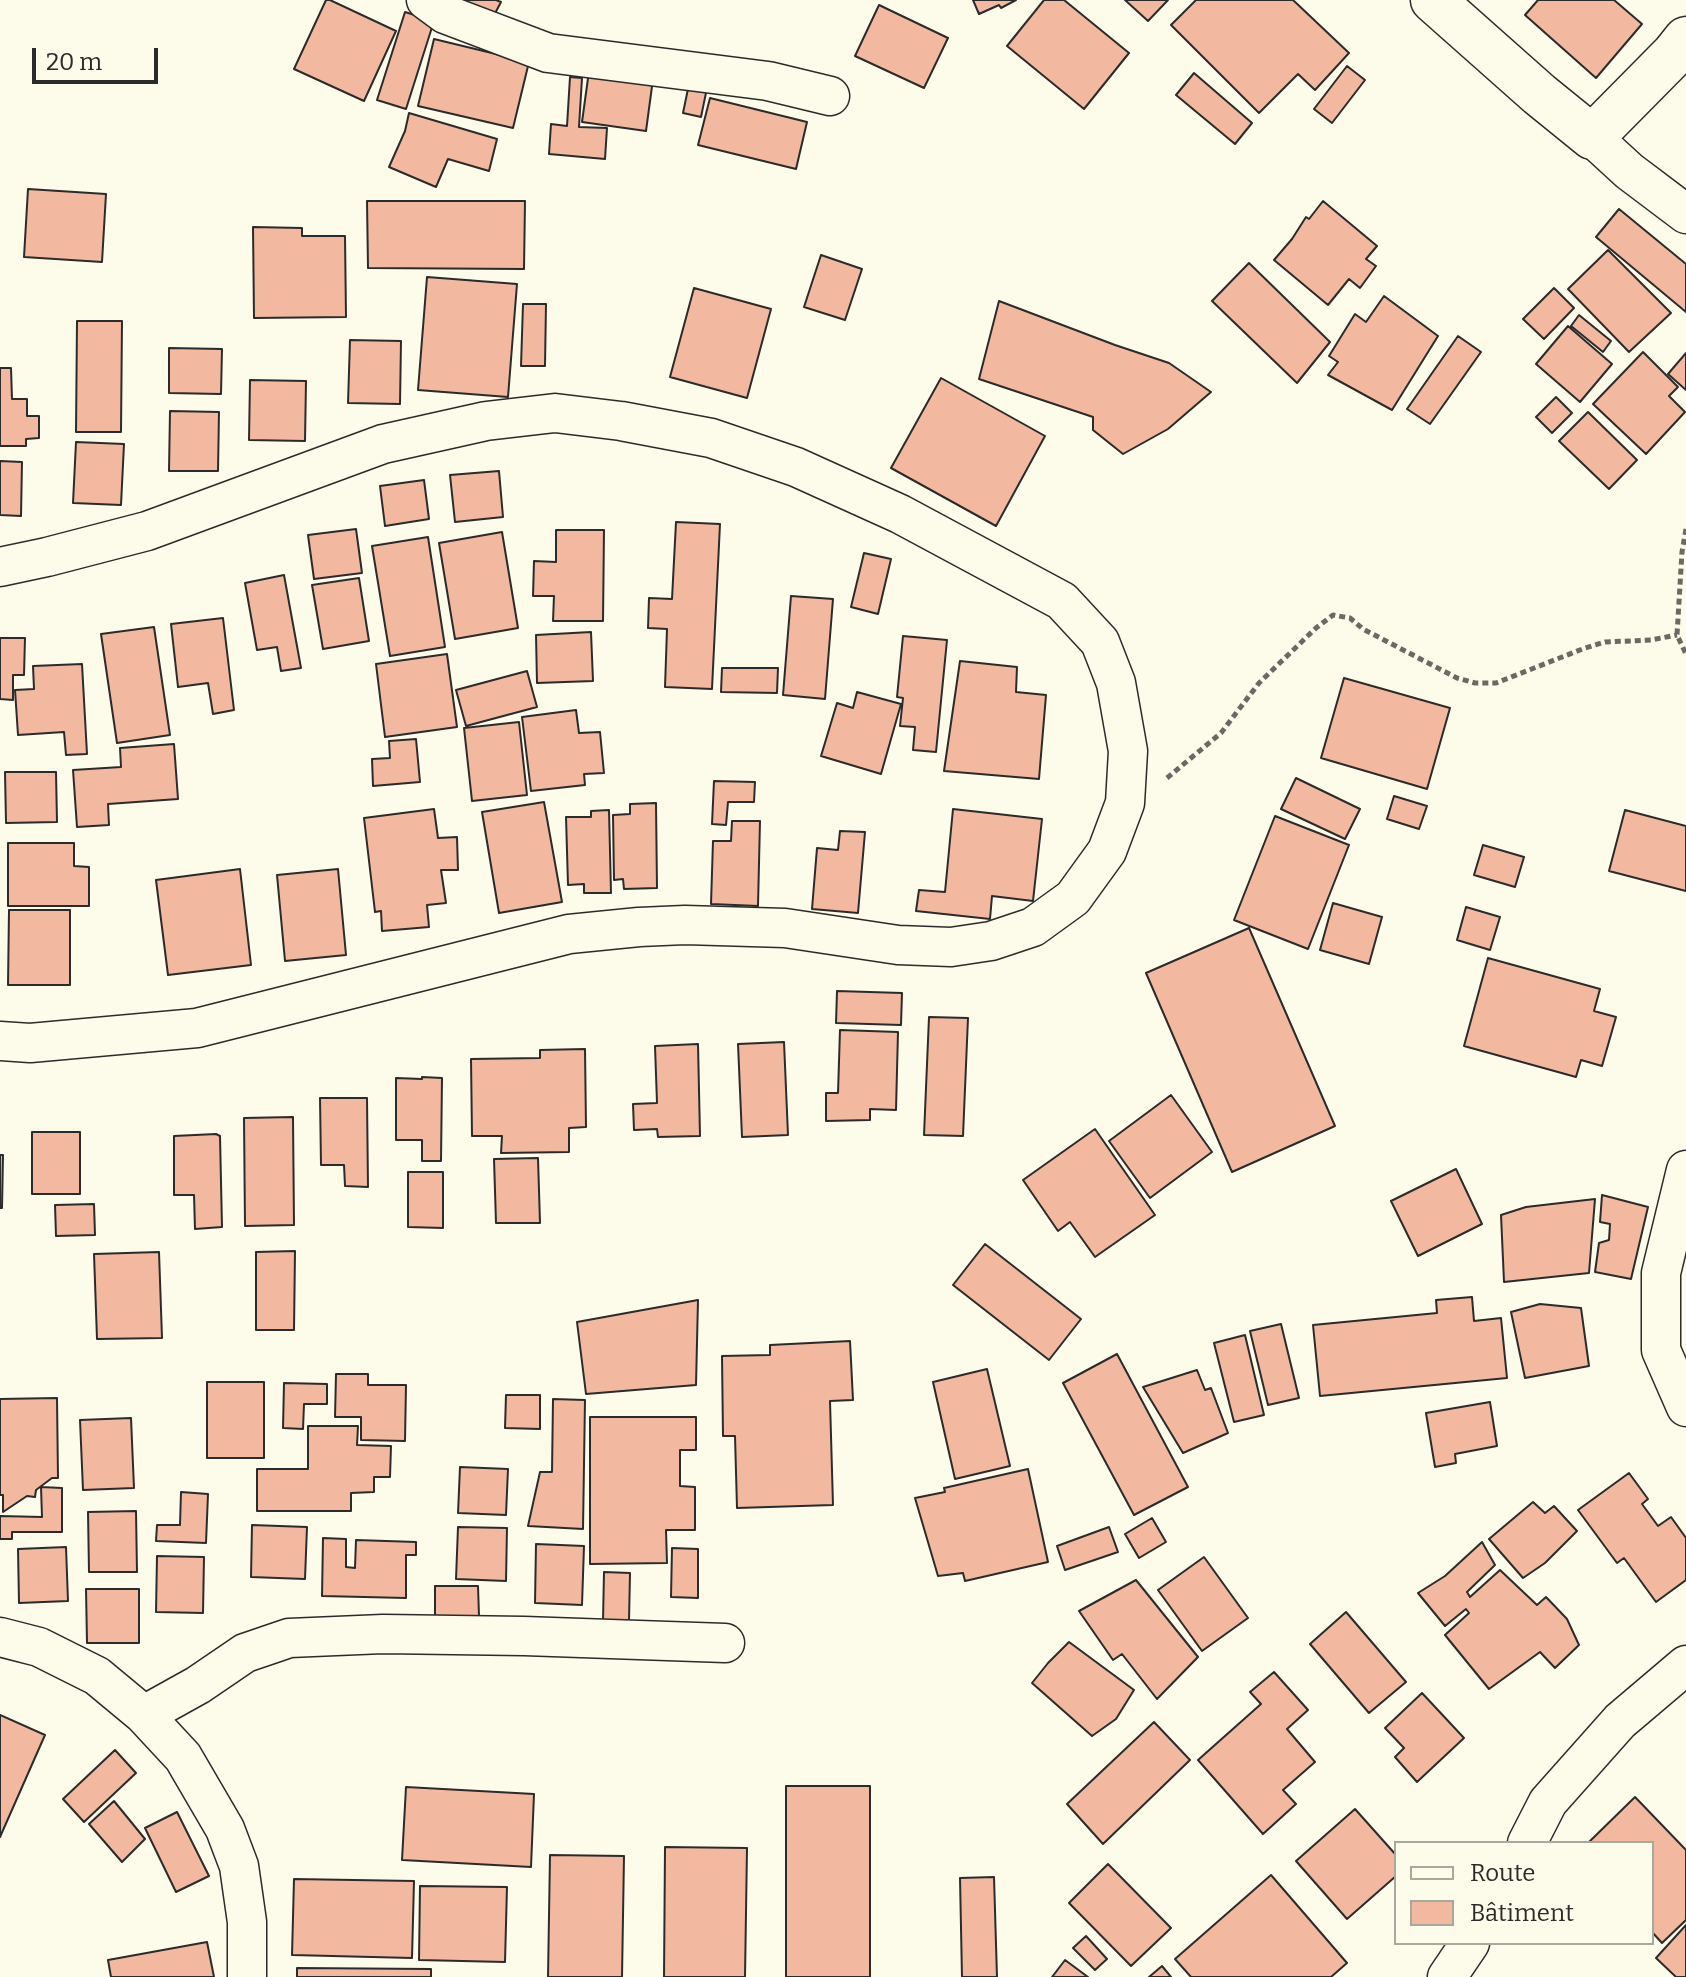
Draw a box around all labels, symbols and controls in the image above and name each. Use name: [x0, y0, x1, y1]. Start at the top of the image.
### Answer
scale bar: [36, 32, 162, 82]
text: 20 m: [46, 48, 102, 76]
legend: [1394, 1841, 1654, 1945]
text: Route: [1470, 1859, 1535, 1887]
text: Bâtiment: [1470, 1899, 1574, 1927]

